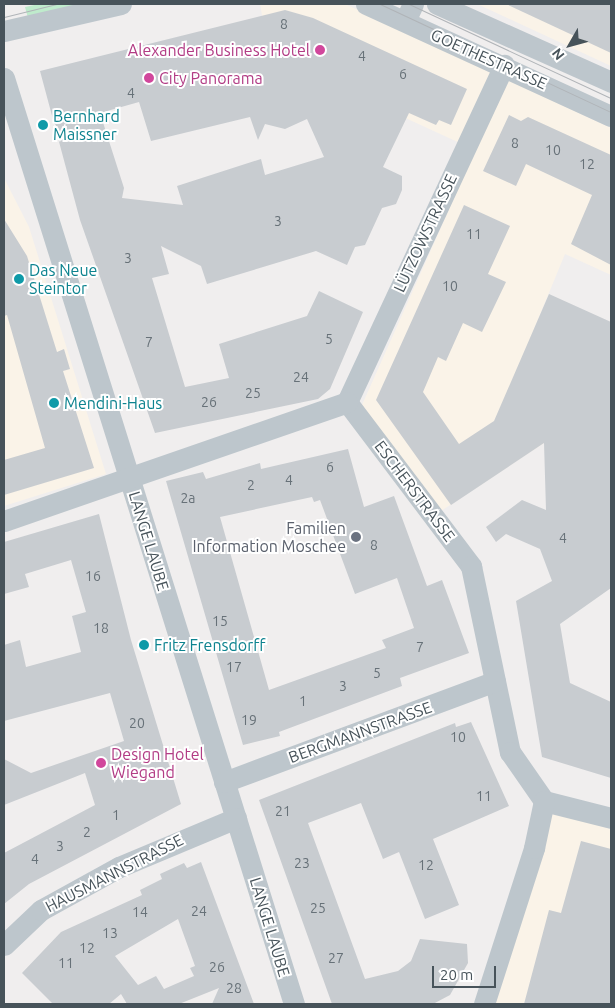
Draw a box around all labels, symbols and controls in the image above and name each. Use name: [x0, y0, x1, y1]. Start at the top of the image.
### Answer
house number: 8: [280, 16, 288, 32]
north arrow: [545, 20, 595, 70]
street label: GOETHESTRASSE: [428, 25, 550, 93]
place label: Alexander Business Hotel: [128, 40, 310, 60]
marker: Alexander Business Hotel: [314, 44, 326, 56]
text: N: [549, 45, 568, 63]
house number: 4: [358, 48, 366, 64]
house number: 6: [399, 66, 407, 82]
place label: City Panorama: [159, 68, 263, 88]
marker: City Panorama: [143, 72, 155, 84]
house number: 4: [127, 85, 135, 101]
place label: Bernhard Maissner: [53, 106, 120, 144]
marker: Bernhard Maissner: [37, 119, 49, 131]
house number: 8: [511, 135, 519, 151]
house number: 10: [545, 142, 561, 158]
house number: 12: [579, 156, 595, 172]
street label: LÜTZOWSTRASSE: [389, 171, 461, 295]
house number: 3: [274, 213, 282, 229]
house number: 11: [466, 226, 482, 242]
house number: 3: [124, 250, 132, 266]
place label: Das Neue Steintor: [29, 260, 97, 298]
marker: Das Neue Steintor: [13, 273, 25, 285]
house number: 10: [442, 278, 458, 294]
house number: 5: [325, 331, 333, 347]
house number: 7: [145, 334, 153, 350]
house number: 24: [293, 369, 309, 385]
house number: 25: [245, 385, 261, 401]
place label: Mendini-Haus: [64, 393, 162, 413]
house number: 26: [201, 394, 217, 410]
marker: Mendini-Haus: [48, 397, 60, 409]
street label: ESCHERSTRASSE: [371, 437, 459, 545]
house number: 6: [326, 459, 334, 475]
house number: 4: [285, 472, 293, 488]
house number: 2: [247, 477, 255, 493]
street label: LANGE LAUBE: [125, 489, 173, 593]
house number: 2a: [180, 490, 196, 506]
place label: Familien Information Moschee: [192, 518, 346, 556]
house number: 4: [559, 530, 567, 546]
marker: Familien Information Moschee: [350, 531, 362, 543]
house number: 8: [370, 537, 378, 553]
house number: 16: [85, 568, 101, 584]
house number: 15: [212, 613, 228, 629]
house number: 18: [93, 620, 109, 636]
place label: Fritz Frensdorff: [154, 635, 265, 655]
marker: Fritz Frensdorff: [138, 639, 150, 651]
house number: 7: [416, 639, 424, 655]
house number: 17: [226, 659, 242, 675]
house number: 5: [373, 665, 381, 681]
house number: 3: [339, 678, 347, 694]
house number: 1: [299, 693, 307, 709]
street label: BERGMANNSTRASSE: [286, 697, 434, 767]
house number: 19: [241, 712, 257, 728]
house number: 20: [129, 715, 145, 731]
house number: 10: [450, 729, 466, 745]
place label: Design Hotel Wiegand: [111, 744, 204, 782]
marker: Design Hotel Wiegand: [95, 757, 107, 769]
house number: 11: [476, 788, 492, 804]
house number: 21: [275, 803, 291, 819]
house number: 1: [112, 807, 120, 823]
house number: 2: [83, 824, 91, 840]
street label: HAUSMANNSTRASSE: [42, 830, 186, 916]
house number: 3: [56, 838, 64, 854]
house number: 4: [31, 851, 39, 867]
house number: 23: [294, 855, 310, 871]
house number: 12: [418, 857, 434, 873]
street label: LANGE LAUBE: [246, 875, 294, 979]
house number: 25: [310, 900, 326, 916]
house number: 24: [191, 903, 207, 919]
house number: 14: [132, 904, 148, 920]
house number: 13: [102, 925, 118, 941]
house number: 12: [79, 940, 95, 956]
house number: 27: [328, 950, 344, 966]
house number: 11: [58, 955, 74, 971]
scale bar: [435, 956, 499, 988]
house number: 26: [209, 959, 225, 975]
text: 20 m: [440, 966, 473, 983]
house number: 28: [226, 980, 242, 996]

